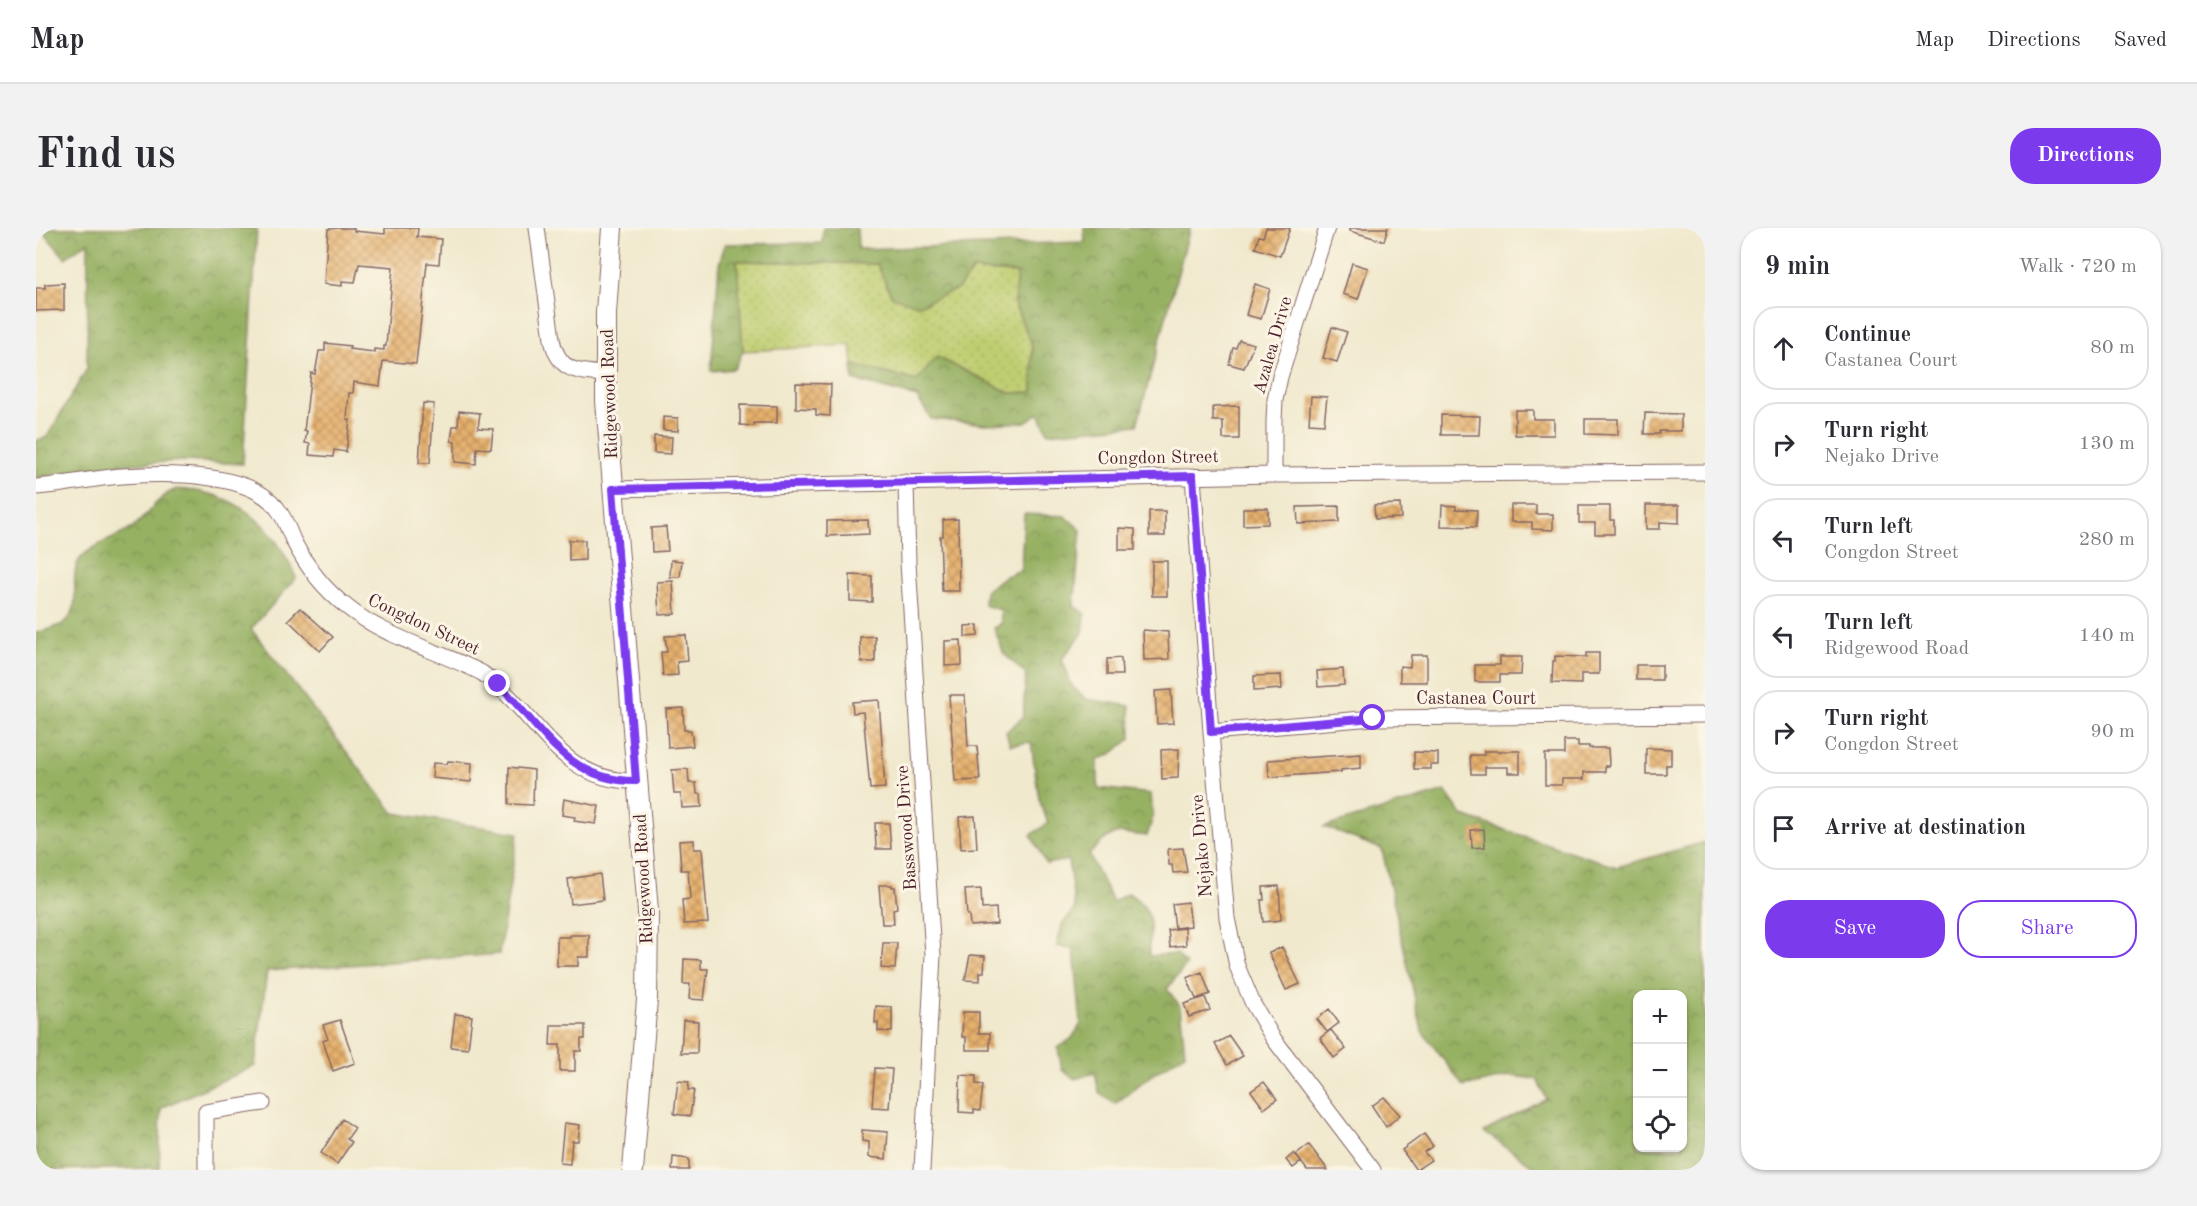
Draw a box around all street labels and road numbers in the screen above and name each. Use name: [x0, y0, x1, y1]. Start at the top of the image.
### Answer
street label: Azalea Drive: [1250, 294, 1296, 396]
street label: Ridgewood Road: [599, 328, 621, 460]
street label: Congdon Street: [1097, 448, 1219, 468]
street label: Congdon Street: [365, 591, 482, 659]
street label: Castanea Court: [1416, 690, 1536, 708]
street label: Basswood Drive: [894, 765, 920, 891]
street label: Nejako Drive: [1189, 794, 1215, 898]
street label: Ridgewood Road: [632, 813, 656, 945]

